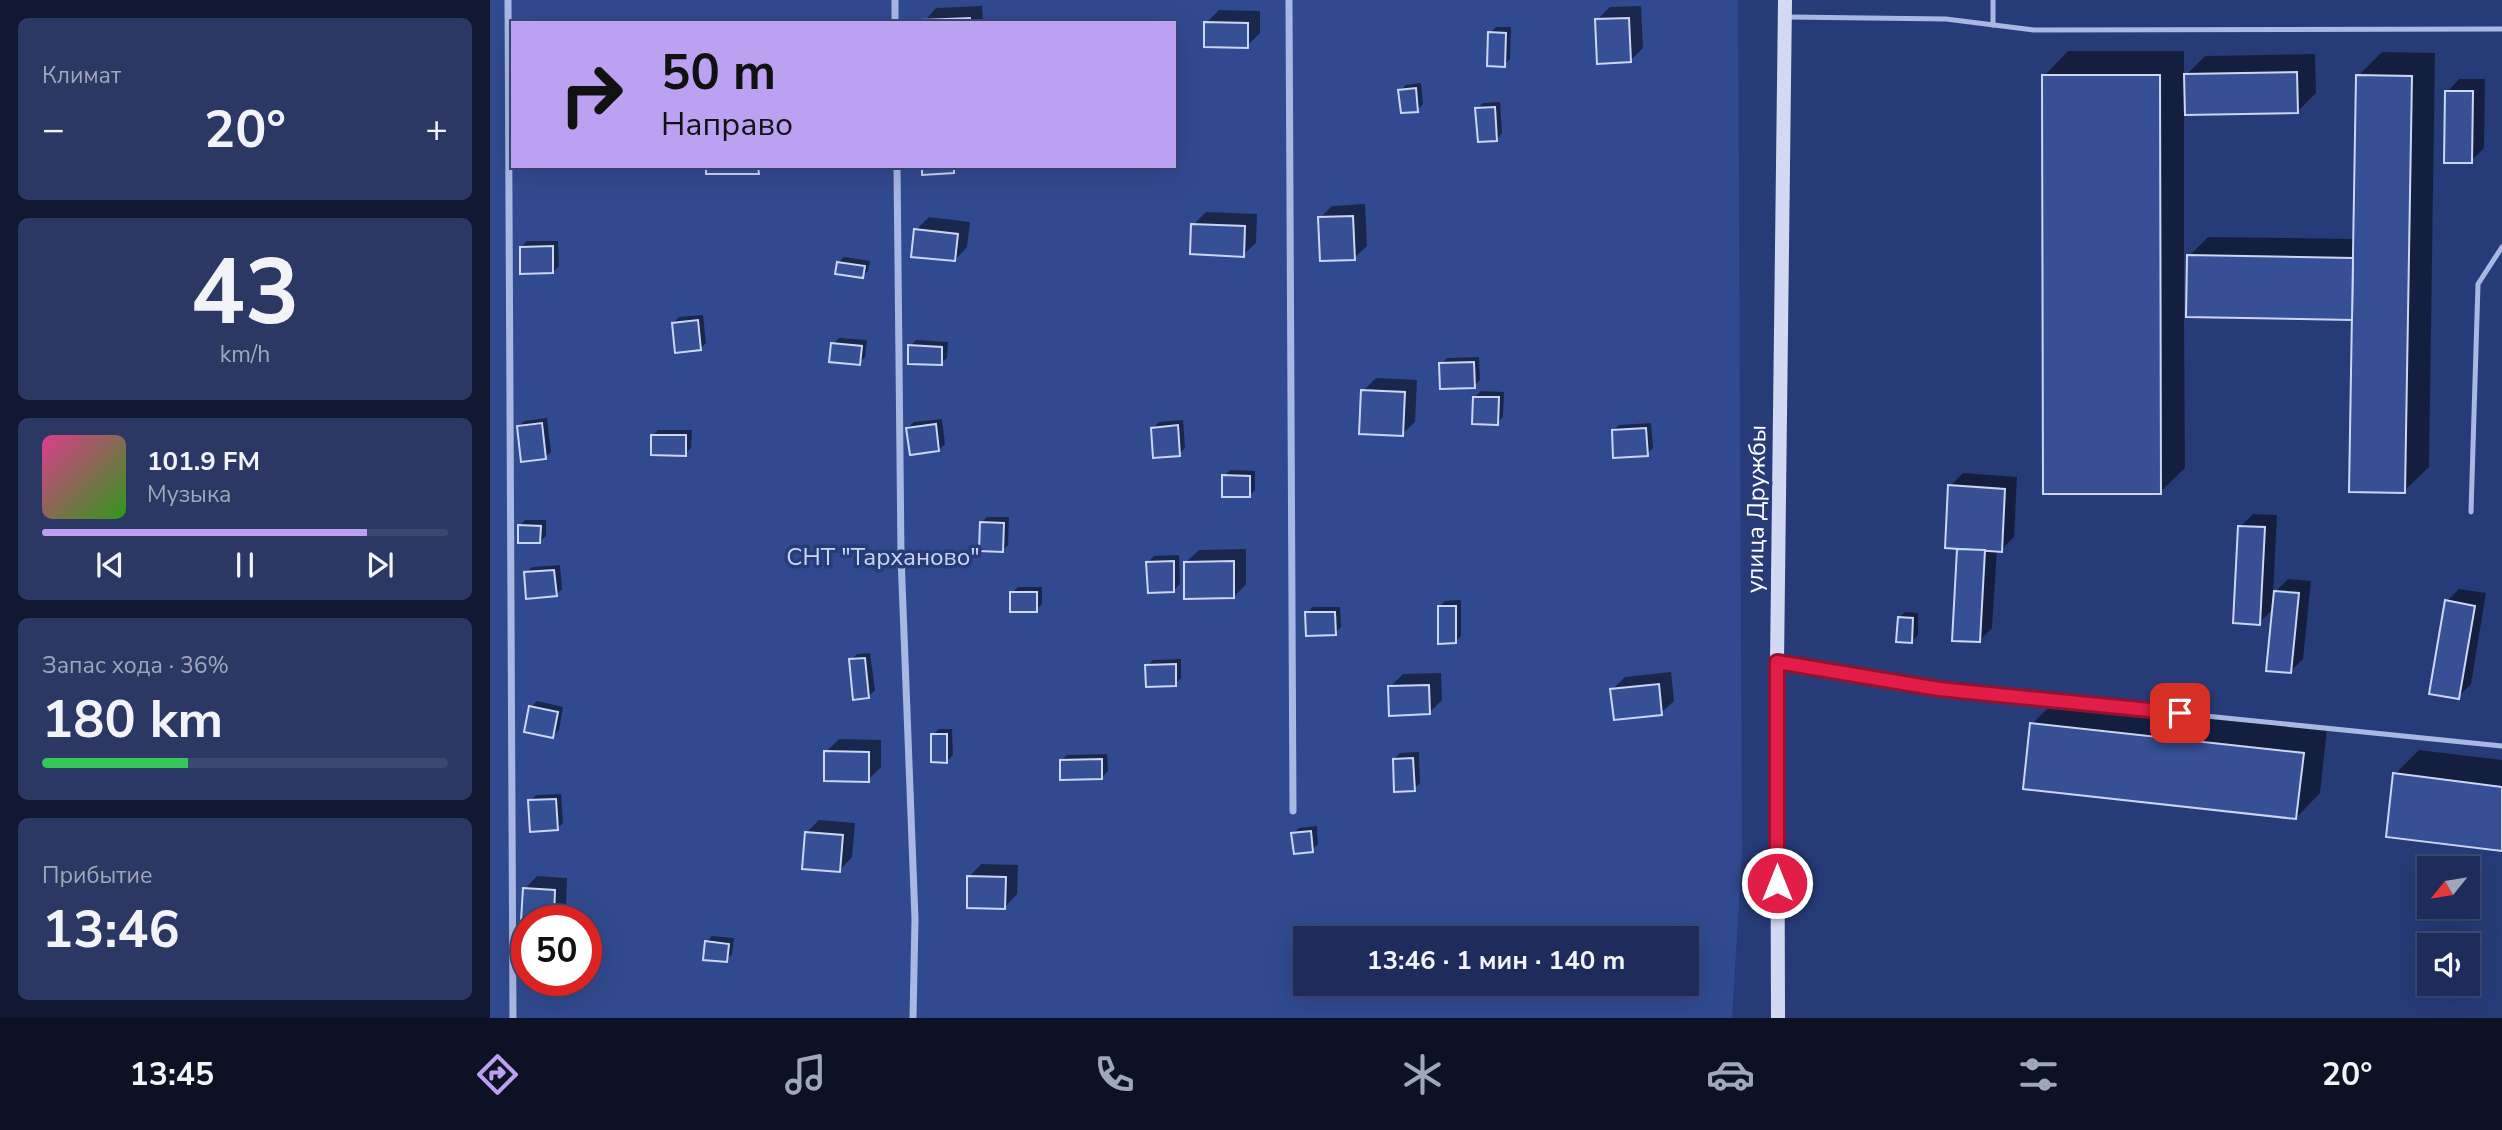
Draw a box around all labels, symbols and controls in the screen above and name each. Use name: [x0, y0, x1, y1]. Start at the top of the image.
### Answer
text: 50 m: [661, 39, 776, 106]
icon: right: [546, 49, 637, 140]
text: Климат: [42, 60, 121, 91]
text: 20°: [204, 94, 286, 165]
text: Направо: [661, 103, 793, 146]
text: −: [42, 104, 65, 155]
text: +: [425, 104, 448, 155]
text: 43: [190, 231, 300, 355]
text: km/h: [220, 339, 270, 370]
street label: улица Дружбы: [1739, 425, 1773, 593]
text: 101.9 FM: [147, 444, 260, 479]
text: Музыка: [147, 479, 231, 510]
park label: СНТ "Тарханово": [786, 541, 980, 573]
icon: previous: [91, 546, 129, 584]
icon: pause: [226, 546, 264, 584]
icon: next: [361, 546, 399, 584]
text: Запас хода · 36%: [42, 650, 229, 681]
pin: [2150, 683, 2210, 743]
text: 180 km: [42, 684, 223, 755]
icon: arrive: [2161, 694, 2199, 732]
position arrow: [1740, 846, 1814, 920]
north arrow: [2417, 856, 2480, 919]
map controls: [2417, 856, 2480, 996]
text: Прибытие: [42, 860, 152, 891]
text: 13:46: [42, 894, 180, 965]
speed limit sign: 50: [511, 905, 602, 996]
button: sound: [2417, 933, 2480, 996]
text: 13:46 · 1 мин · 140 m: [1367, 943, 1625, 978]
icon: directions: [473, 1050, 522, 1099]
icon: music: [781, 1050, 830, 1099]
icon: phone: [1090, 1050, 1139, 1099]
icon: climate: [1398, 1050, 1447, 1099]
icon: car: [1706, 1050, 1755, 1099]
icon: filters: [2014, 1050, 2063, 1099]
text: 13:45: [130, 1053, 214, 1096]
text: 20°: [2322, 1053, 2372, 1096]

